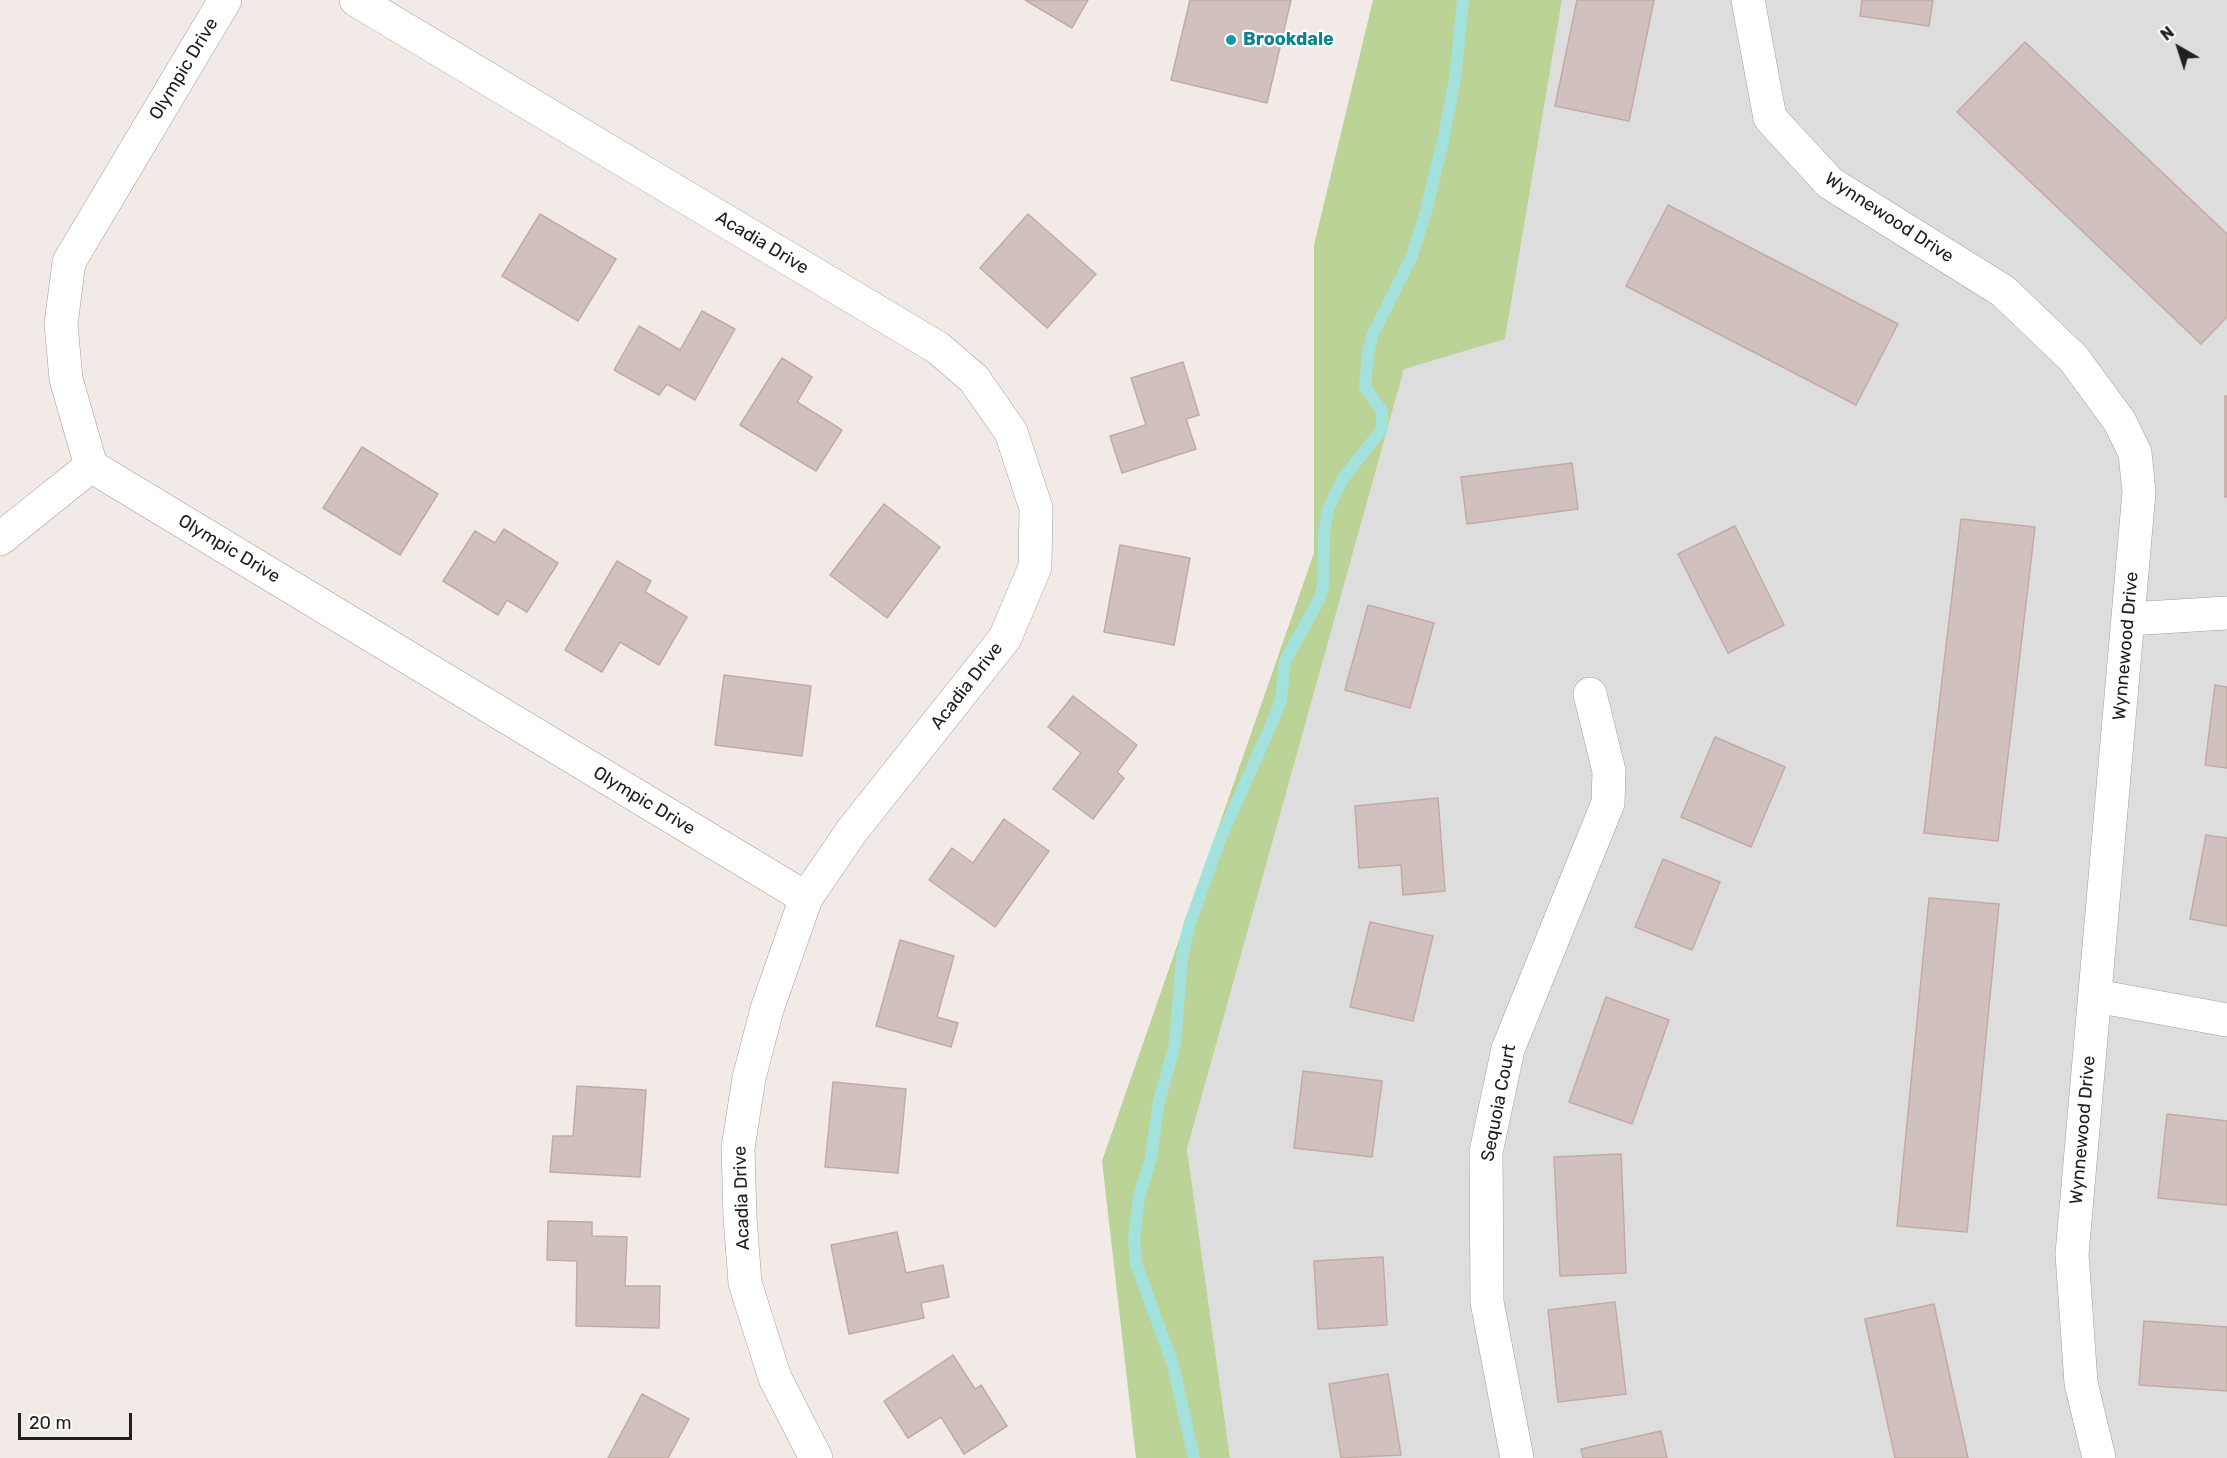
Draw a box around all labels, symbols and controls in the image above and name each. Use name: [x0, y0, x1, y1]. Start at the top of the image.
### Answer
street label: Olympic Drive: [145, 14, 223, 124]
north arrow: [2149, 18, 2209, 78]
text: N: [2157, 23, 2178, 45]
place label: Brookdale: [1243, 29, 1334, 51]
marker: Brookdale: [1224, 33, 1238, 47]
street label: Wynnewood Drive: [1821, 168, 1957, 268]
street label: Acadia Drive: [712, 207, 812, 279]
street label: Olympic Drive: [174, 510, 284, 588]
street label: Wynnewood Drive: [2109, 571, 2143, 721]
street label: Acadia Drive: [926, 638, 1008, 734]
street label: Olympic Drive: [589, 762, 699, 840]
street label: Sequoia Court: [1477, 1043, 1521, 1163]
street label: Wynnewood Drive: [2066, 1055, 2100, 1205]
street label: Acadia Drive: [729, 1145, 755, 1251]
scale bar: [21, 1401, 135, 1439]
text: 20 m: [29, 1412, 71, 1434]

